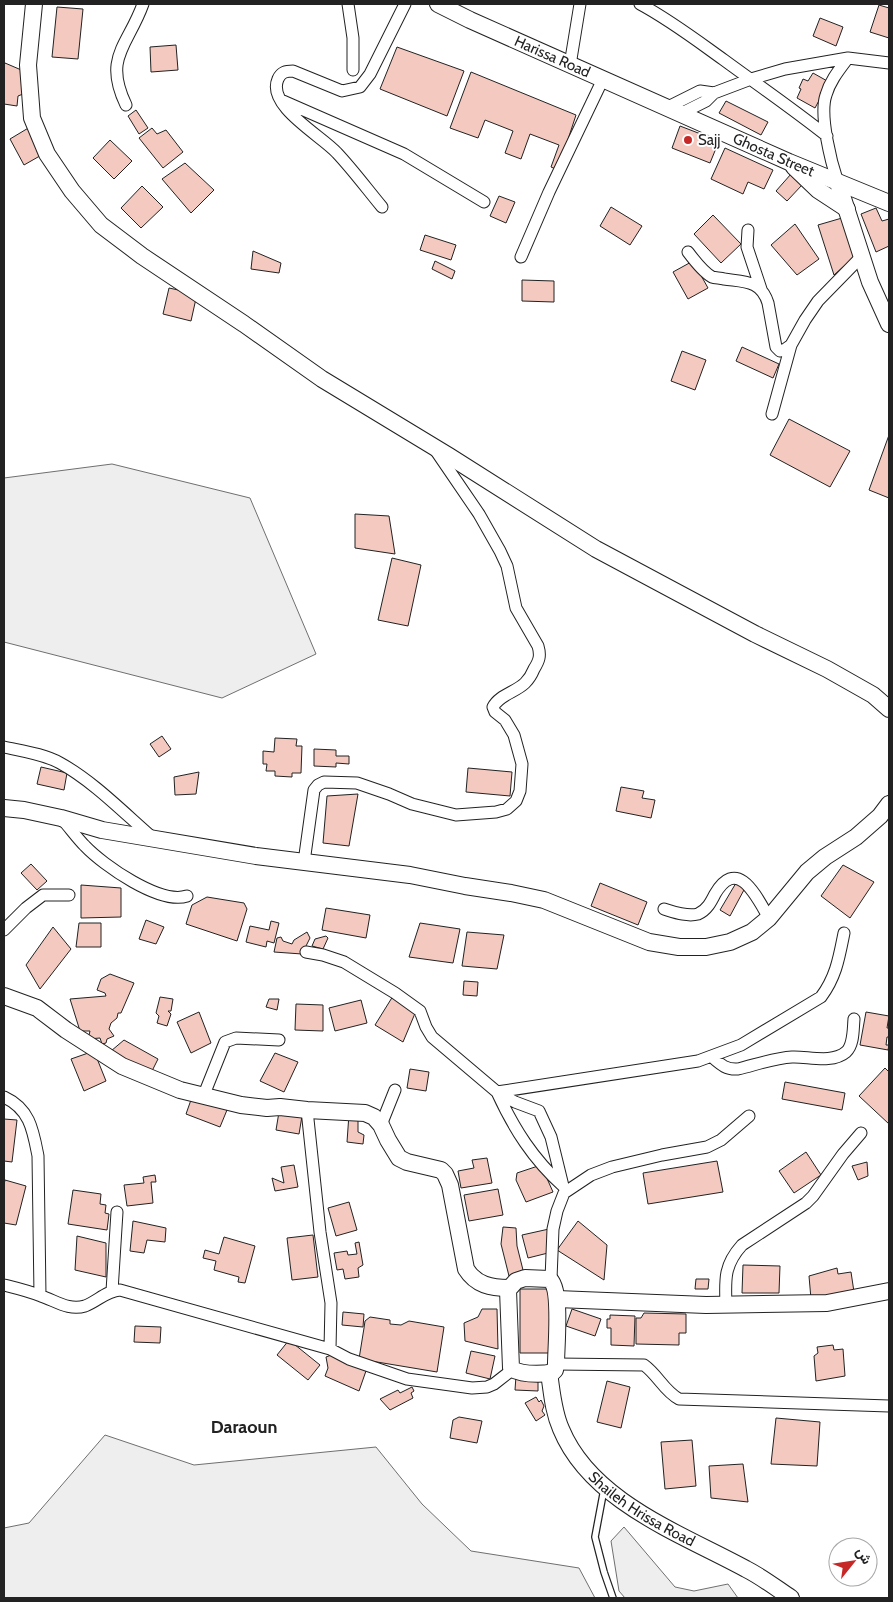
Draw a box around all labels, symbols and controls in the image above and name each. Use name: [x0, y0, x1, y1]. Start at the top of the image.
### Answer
street label: Harissa Road: [512, 32, 593, 81]
street label: Ghosta Street: [730, 129, 817, 180]
place label: Sajj: [698, 131, 720, 149]
marker: Sajj: [682, 134, 694, 146]
district label: Daraoun: [211, 1416, 277, 1438]
street label: Shaileh Hrissa Road: [585, 1468, 698, 1550]
north arrow: [828, 1537, 878, 1587]
text: ش: [852, 1544, 876, 1567]

